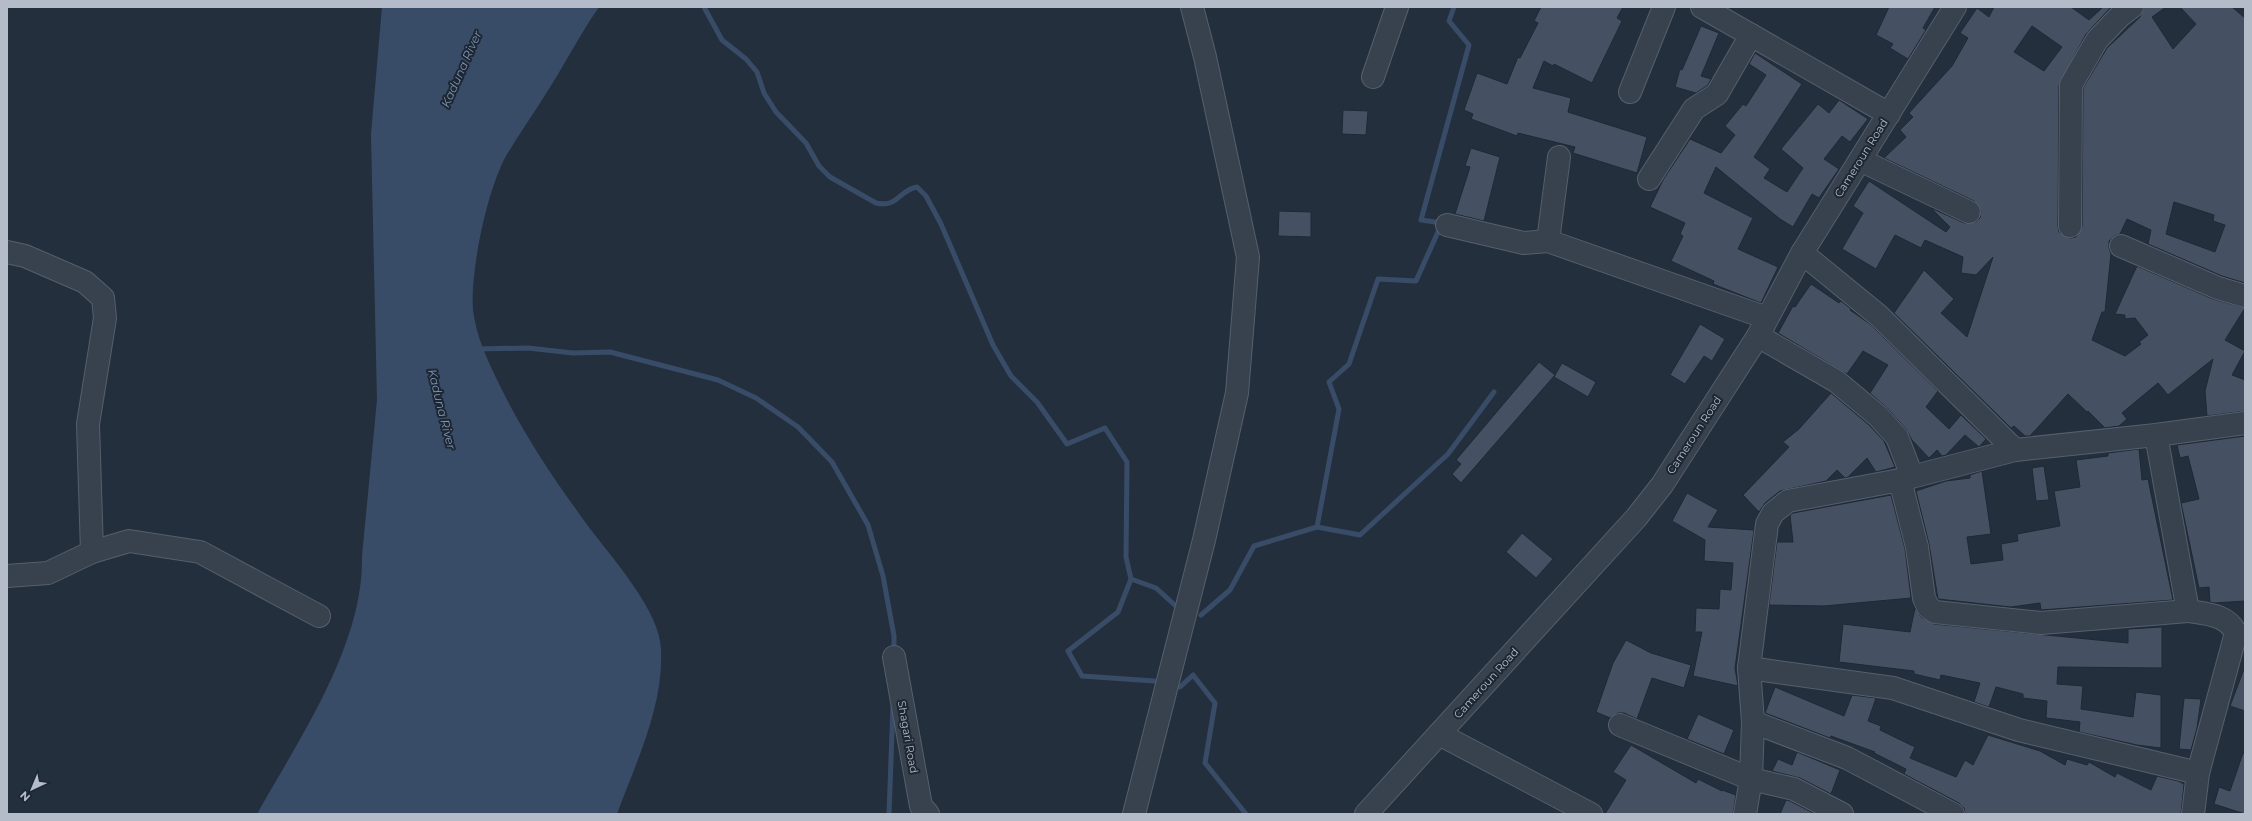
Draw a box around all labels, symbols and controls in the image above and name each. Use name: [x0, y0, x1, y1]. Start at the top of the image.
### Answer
water label: Kaduna River: [437, 28, 485, 110]
street label: Cameroun Road: [1831, 116, 1891, 200]
water label: Kaduna River: [425, 367, 459, 451]
street label: Cameroun Road: [1664, 393, 1724, 477]
street label: Cameroun Road: [1451, 645, 1521, 721]
street label: Shagari Road: [895, 700, 921, 774]
north arrow: [12, 769, 52, 809]
text: N: [17, 788, 33, 804]

